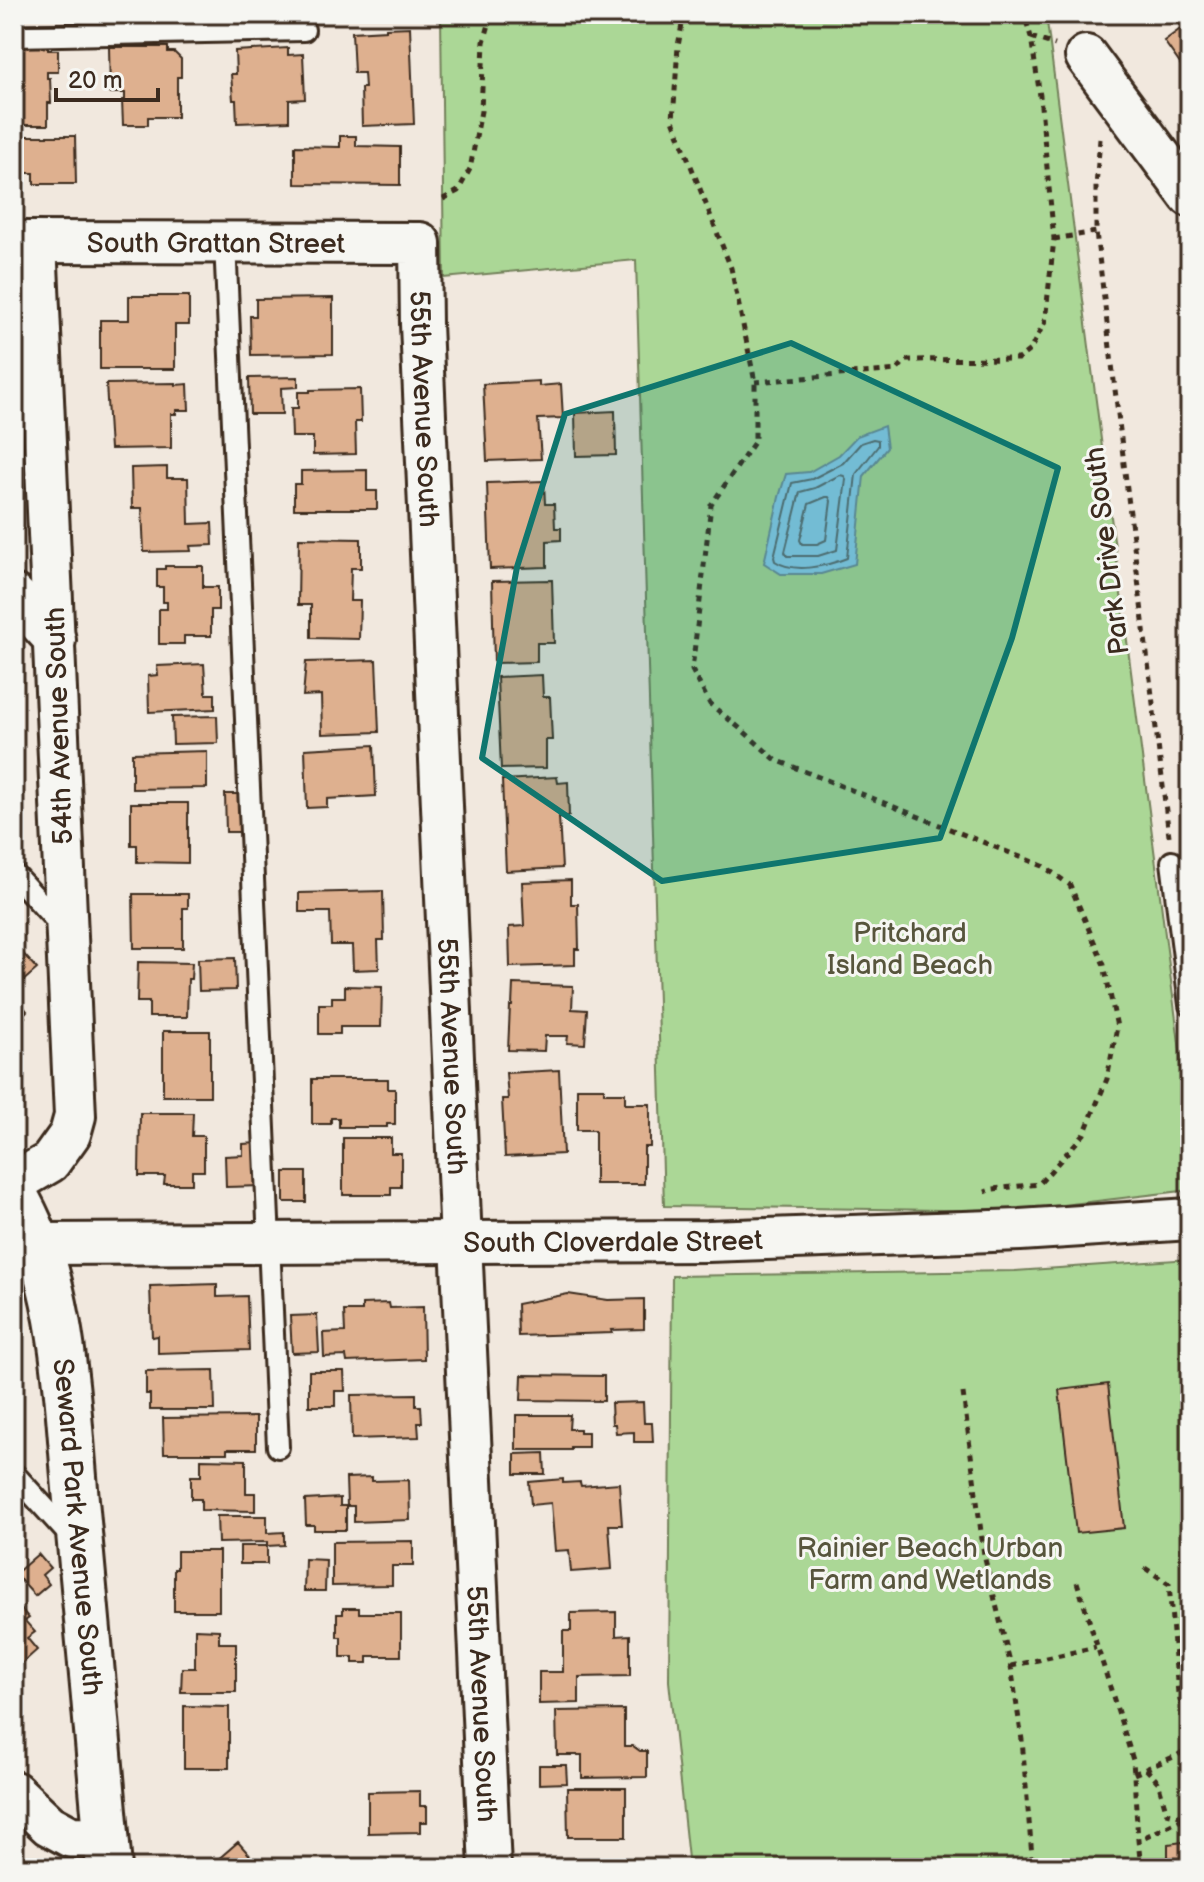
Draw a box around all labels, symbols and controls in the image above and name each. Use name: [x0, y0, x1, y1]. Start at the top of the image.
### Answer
scale bar: [56, 52, 158, 102]
text: 20 m: [68, 66, 123, 95]
street label: South Grattan Street: [87, 227, 346, 261]
street label: 55th Avenue South: [403, 290, 445, 528]
street label: Park Drive South: [1078, 445, 1137, 656]
street label: 54th Avenue South: [39, 606, 80, 845]
park label: Pritchard Island Beach: [827, 917, 993, 982]
street label: 55th Avenue South: [430, 937, 473, 1176]
street label: South Cloverdale Street: [463, 1224, 764, 1260]
street label: Seward Park Avenue South: [45, 1357, 109, 1697]
park label: Rainier Beach Urban Farm and Wetlands: [797, 1532, 1063, 1597]
street label: 55th Avenue South: [459, 1585, 503, 1823]

